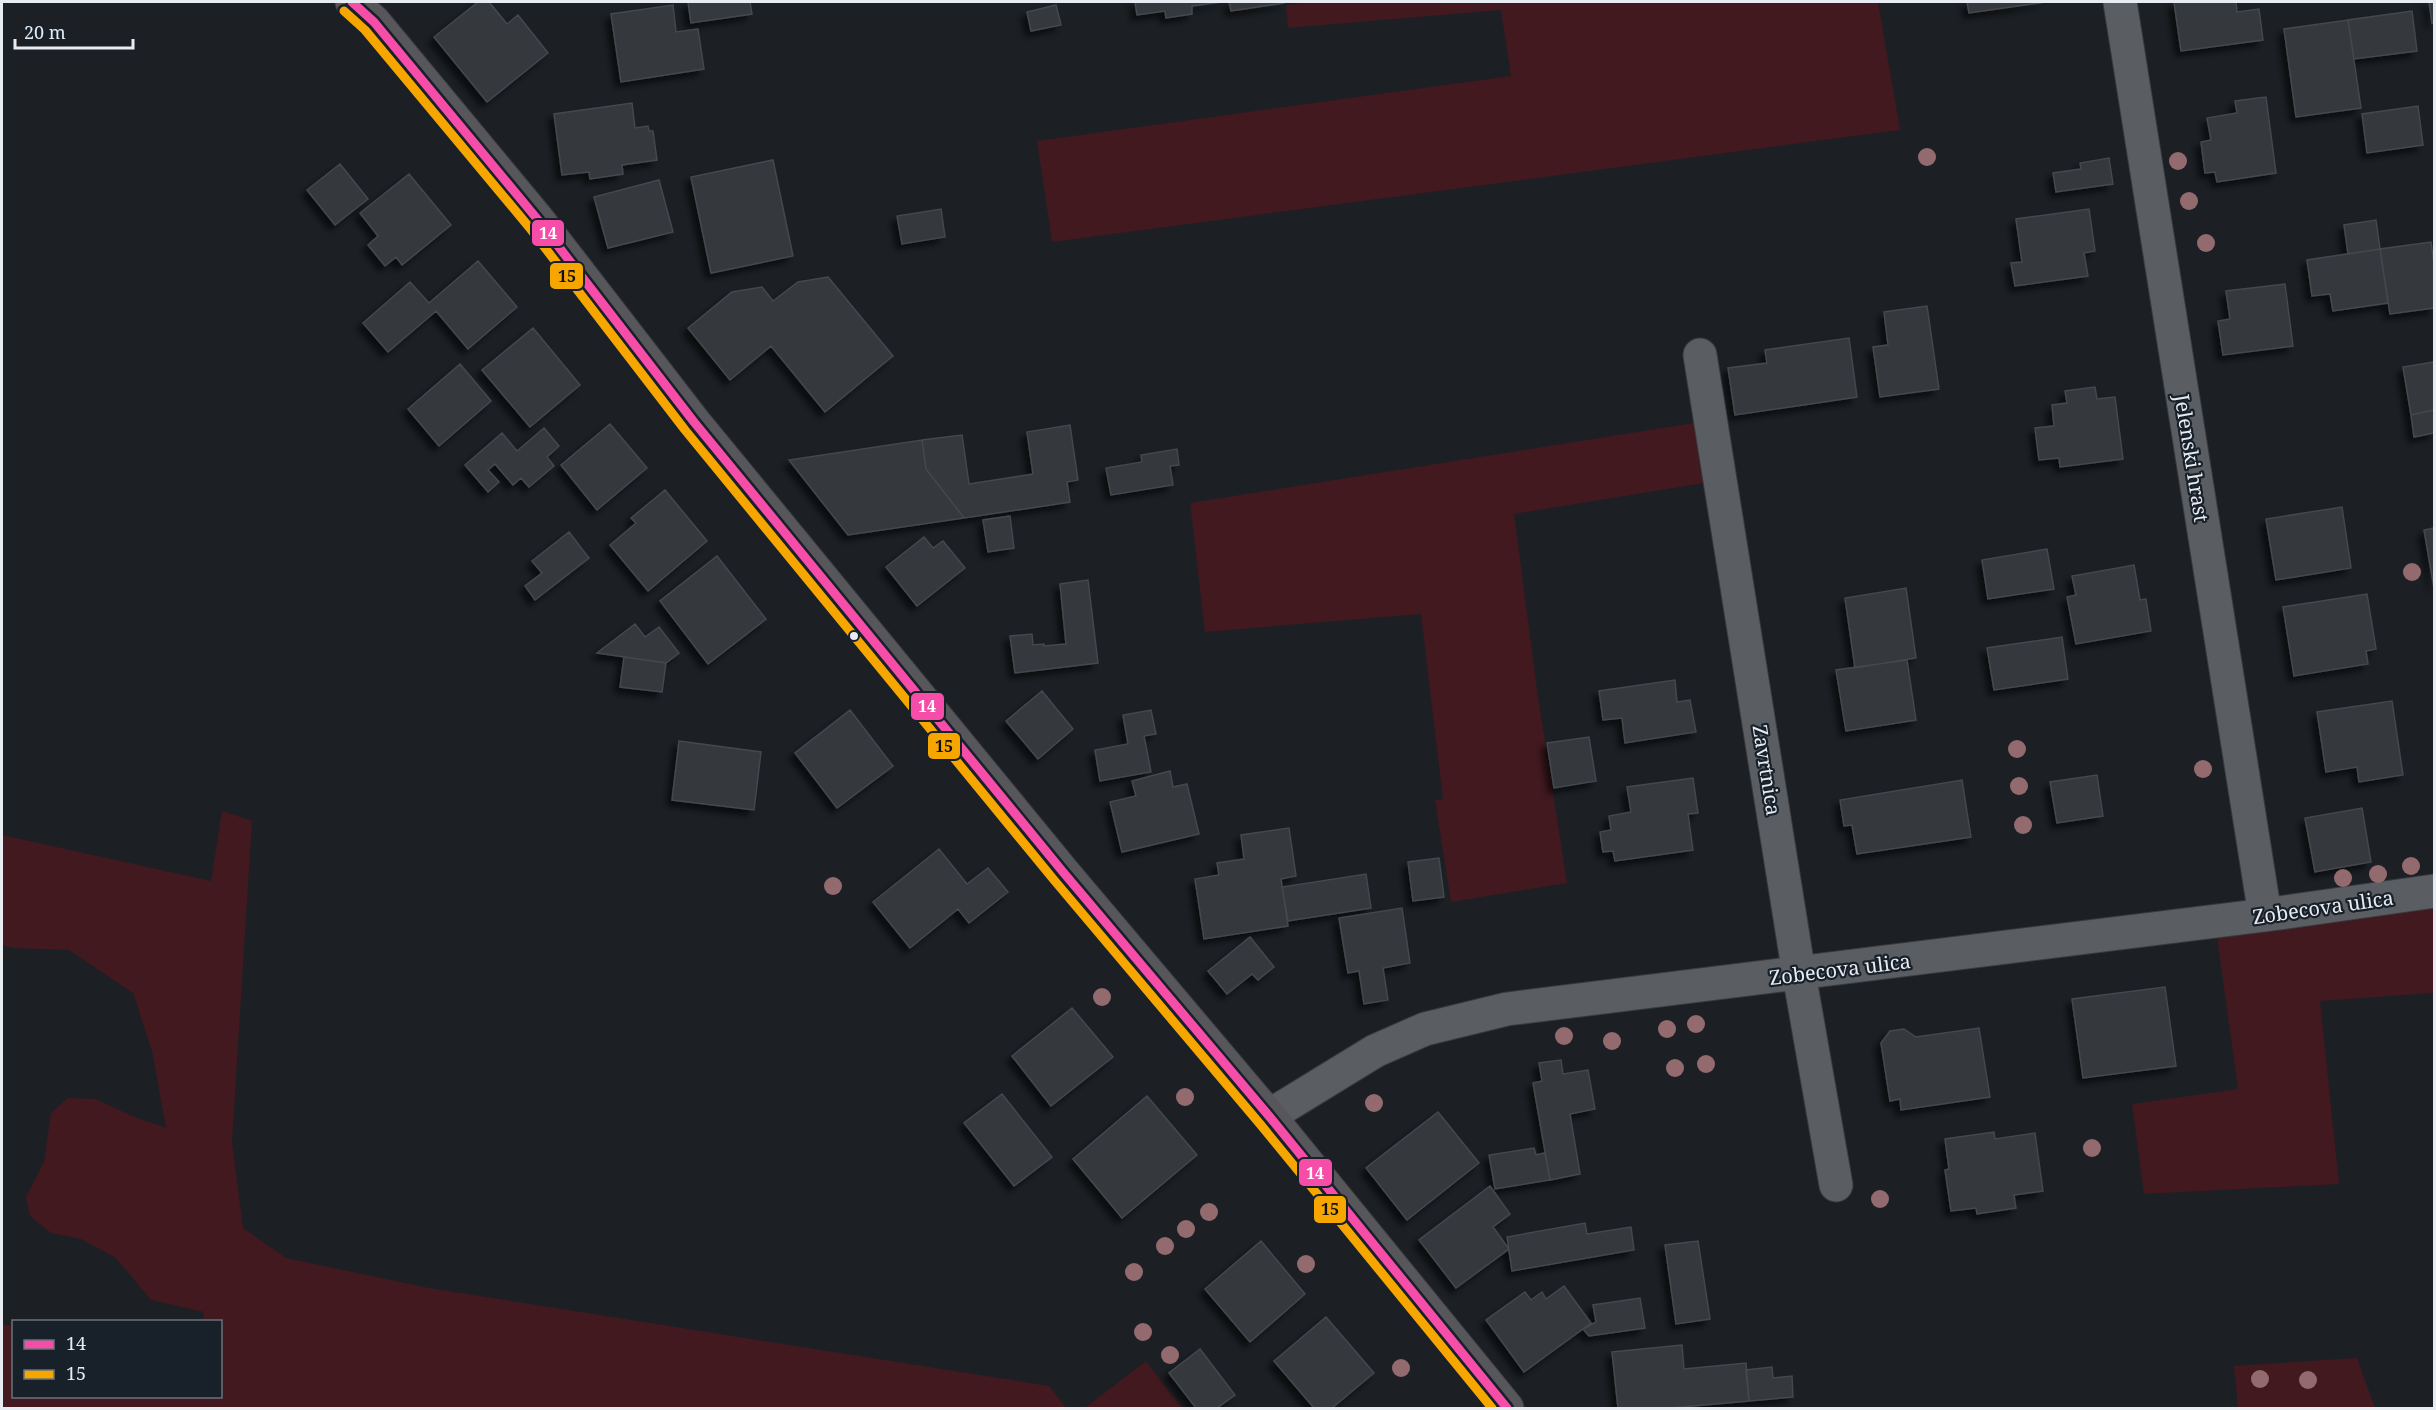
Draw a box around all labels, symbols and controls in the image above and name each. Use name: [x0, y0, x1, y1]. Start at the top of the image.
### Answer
scale bar: [15, 12, 134, 50]
text: 20 m: [24, 20, 66, 44]
line badge: 14: [531, 219, 565, 247]
text: 14: [539, 222, 557, 244]
line badge: 15: [549, 262, 584, 290]
text: 15: [558, 265, 576, 287]
street label: Jelenski hrast: [2168, 391, 2215, 524]
unlabelled marker: [848, 630, 860, 642]
line badge: 14: [910, 692, 945, 721]
text: 14: [918, 695, 936, 717]
street label: Zavrtnica: [1747, 723, 1787, 817]
line badge: 15: [927, 732, 961, 760]
text: 15: [935, 735, 953, 757]
street label: Zobecova ulica: [2251, 884, 2395, 930]
street label: Zobecova ulica: [1768, 947, 1912, 991]
line badge: 14: [1298, 1158, 1333, 1187]
text: 14: [1306, 1162, 1324, 1184]
line badge: 15: [1313, 1195, 1347, 1224]
text: 15: [1321, 1198, 1339, 1220]
legend: [12, 1320, 222, 1398]
text: 14: [66, 1331, 86, 1355]
text: 15: [66, 1361, 86, 1385]

